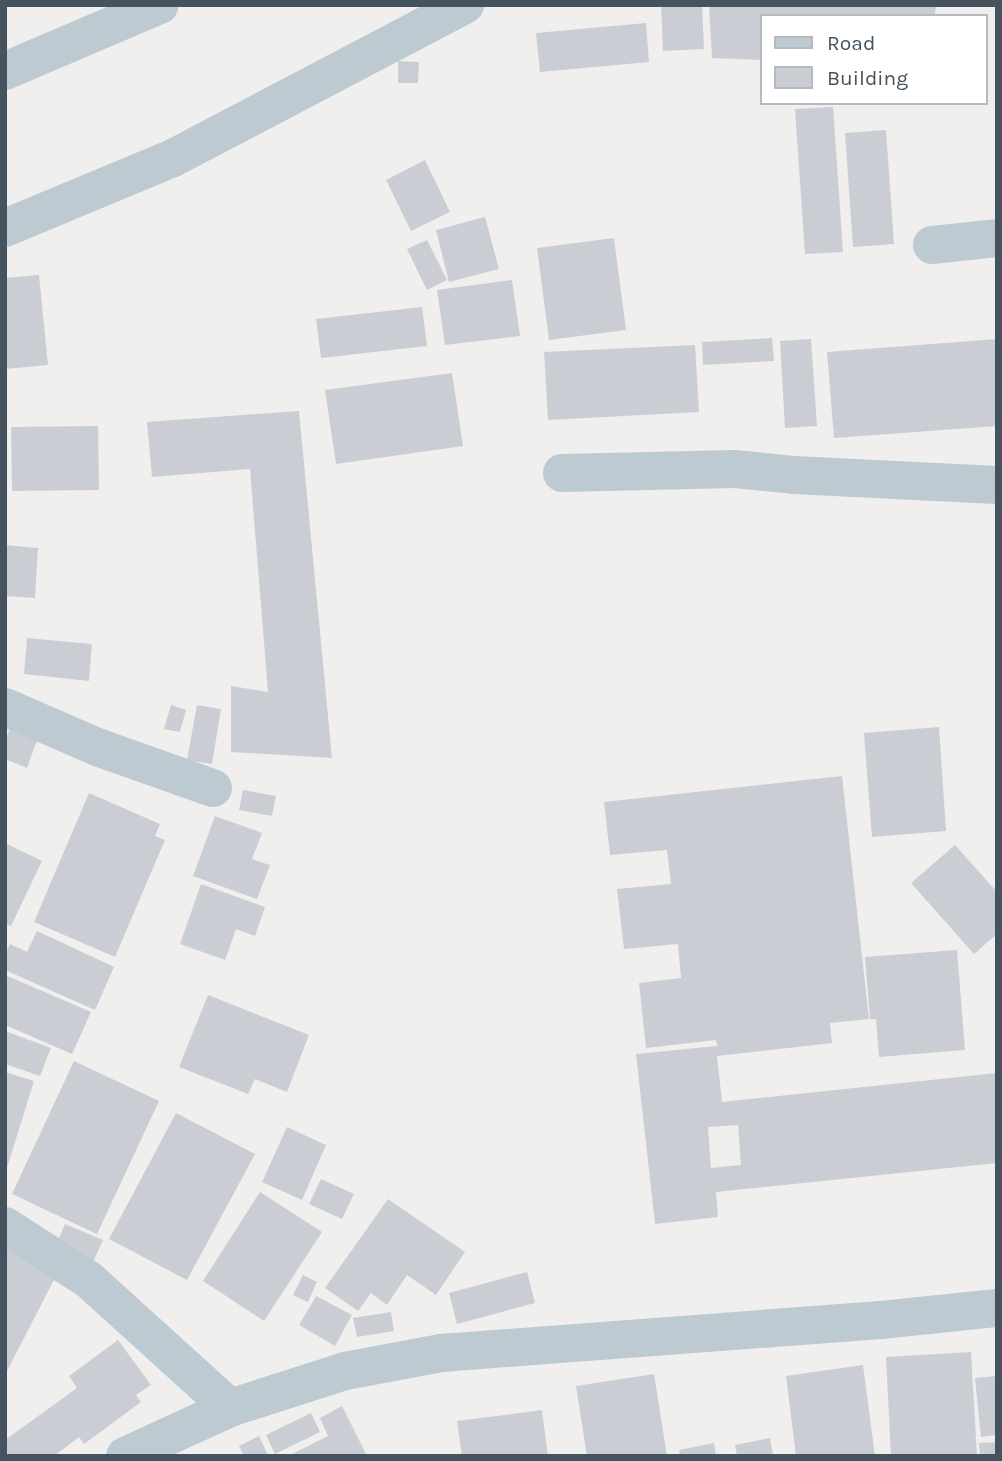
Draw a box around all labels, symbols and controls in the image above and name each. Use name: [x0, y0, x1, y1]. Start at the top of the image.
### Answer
legend: [760, 14, 988, 105]
text: Road: [827, 31, 875, 55]
text: Building: [827, 66, 908, 90]

